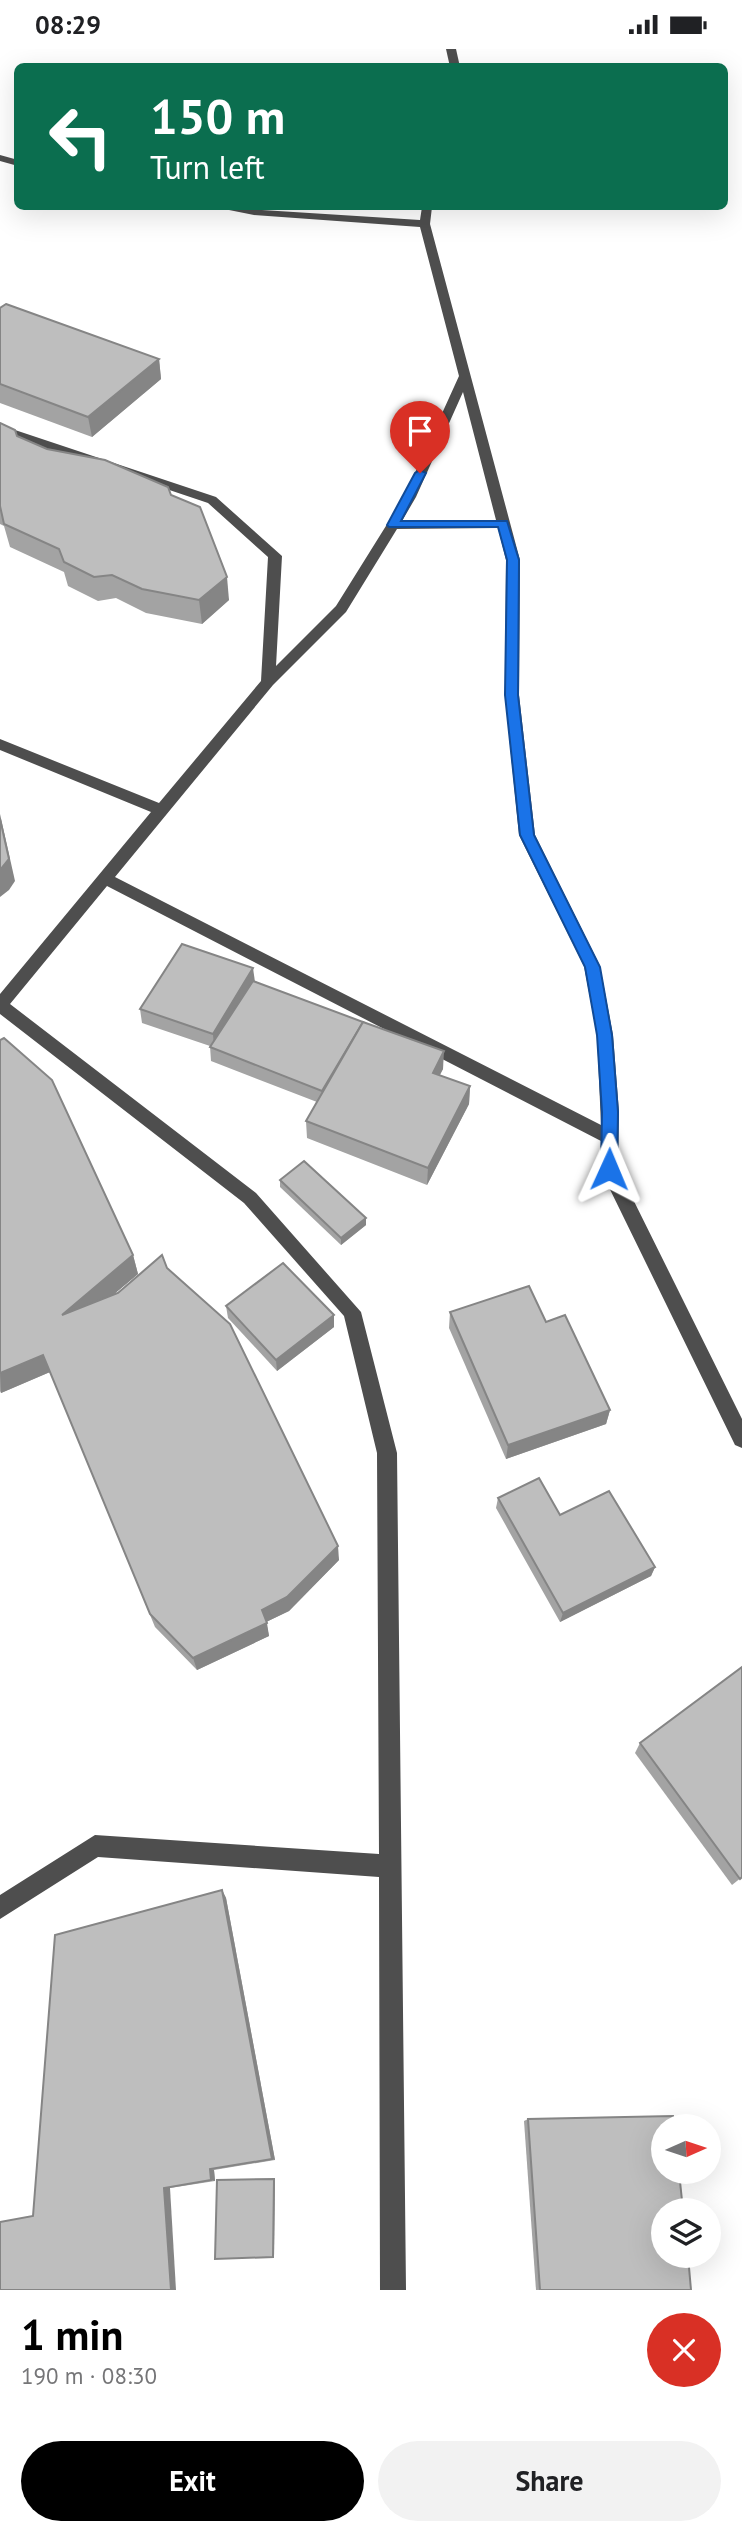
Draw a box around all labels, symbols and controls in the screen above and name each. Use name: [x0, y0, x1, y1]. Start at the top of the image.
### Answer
text: 08:29: [35, 8, 101, 41]
text: 150 m: [150, 84, 285, 148]
icon: left: [35, 91, 126, 182]
text: Turn left: [150, 146, 265, 188]
pin: [390, 401, 450, 473]
icon: arrive: [401, 412, 439, 450]
position arrow: [572, 1132, 646, 1206]
north arrow: [651, 2114, 721, 2184]
map controls: [651, 2114, 721, 2268]
button: layers: [651, 2198, 721, 2268]
text: 1 min: [21, 2307, 123, 2362]
button: close: [647, 2313, 721, 2387]
text: 190 m · 08:30: [21, 2361, 157, 2390]
button: Exit: [21, 2441, 364, 2521]
button: Share: [378, 2441, 721, 2521]

